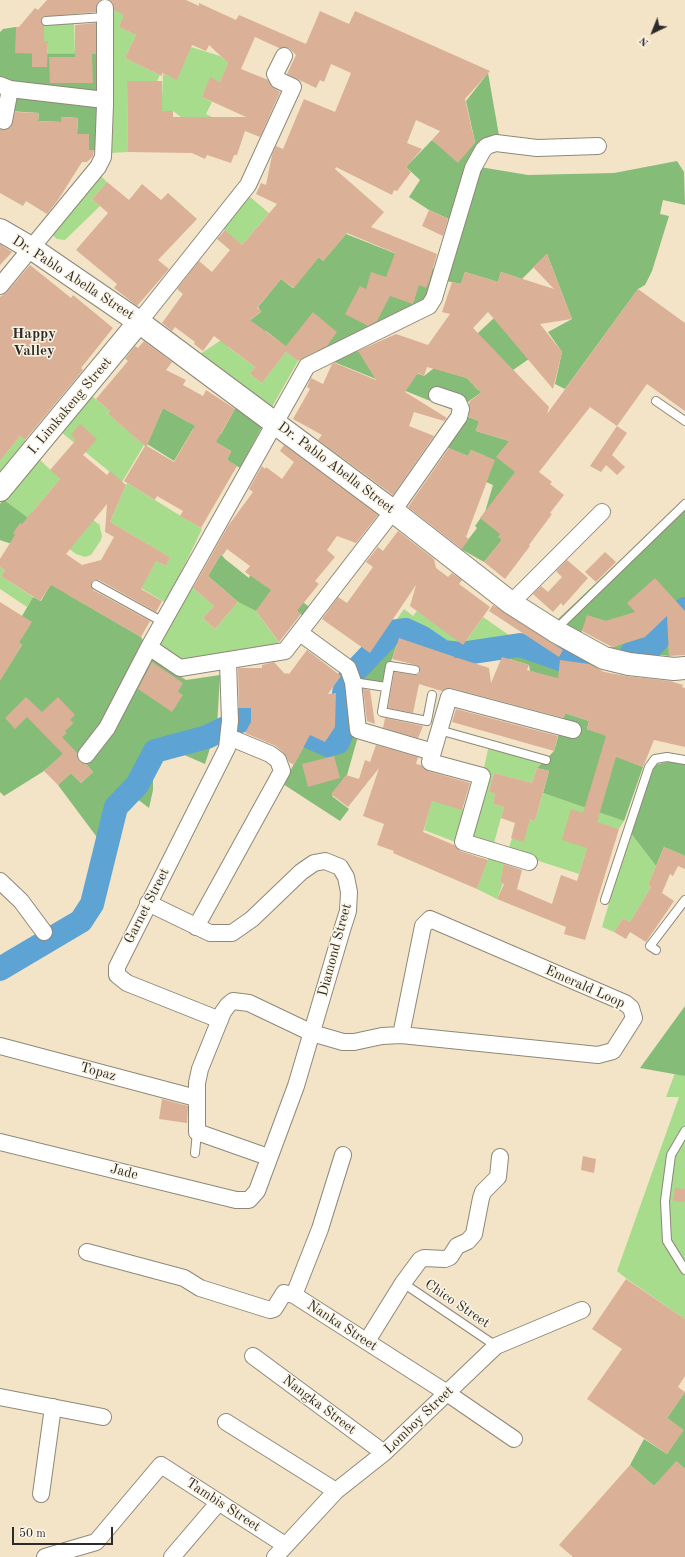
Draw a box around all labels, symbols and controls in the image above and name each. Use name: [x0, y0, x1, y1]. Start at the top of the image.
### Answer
north arrow: [633, 12, 673, 52]
text: N: [638, 34, 651, 48]
street label: Dr. Pablo Abella Street: [9, 232, 137, 324]
district label: Happy Valley: [12, 325, 56, 360]
street label: I. Limkakeng Street: [24, 354, 116, 458]
street label: Dr. Pablo Abella Street: [274, 419, 398, 517]
street label: Garnet Street: [121, 865, 173, 947]
street label: Diamond Street: [315, 902, 355, 998]
street label: Emerald Loop: [543, 962, 627, 1012]
street label: Topaz: [78, 1059, 118, 1085]
street label: Jade: [108, 1160, 140, 1184]
street label: Chico Street: [421, 1276, 493, 1332]
street label: Nanka Street: [304, 1297, 380, 1355]
street label: Nangka Street: [279, 1372, 359, 1438]
street label: Lomboy Street: [381, 1383, 457, 1457]
street label: Tambis Street: [183, 1475, 263, 1535]
scale bar: [14, 1519, 115, 1545]
text: 50 m: [19, 1528, 46, 1540]

